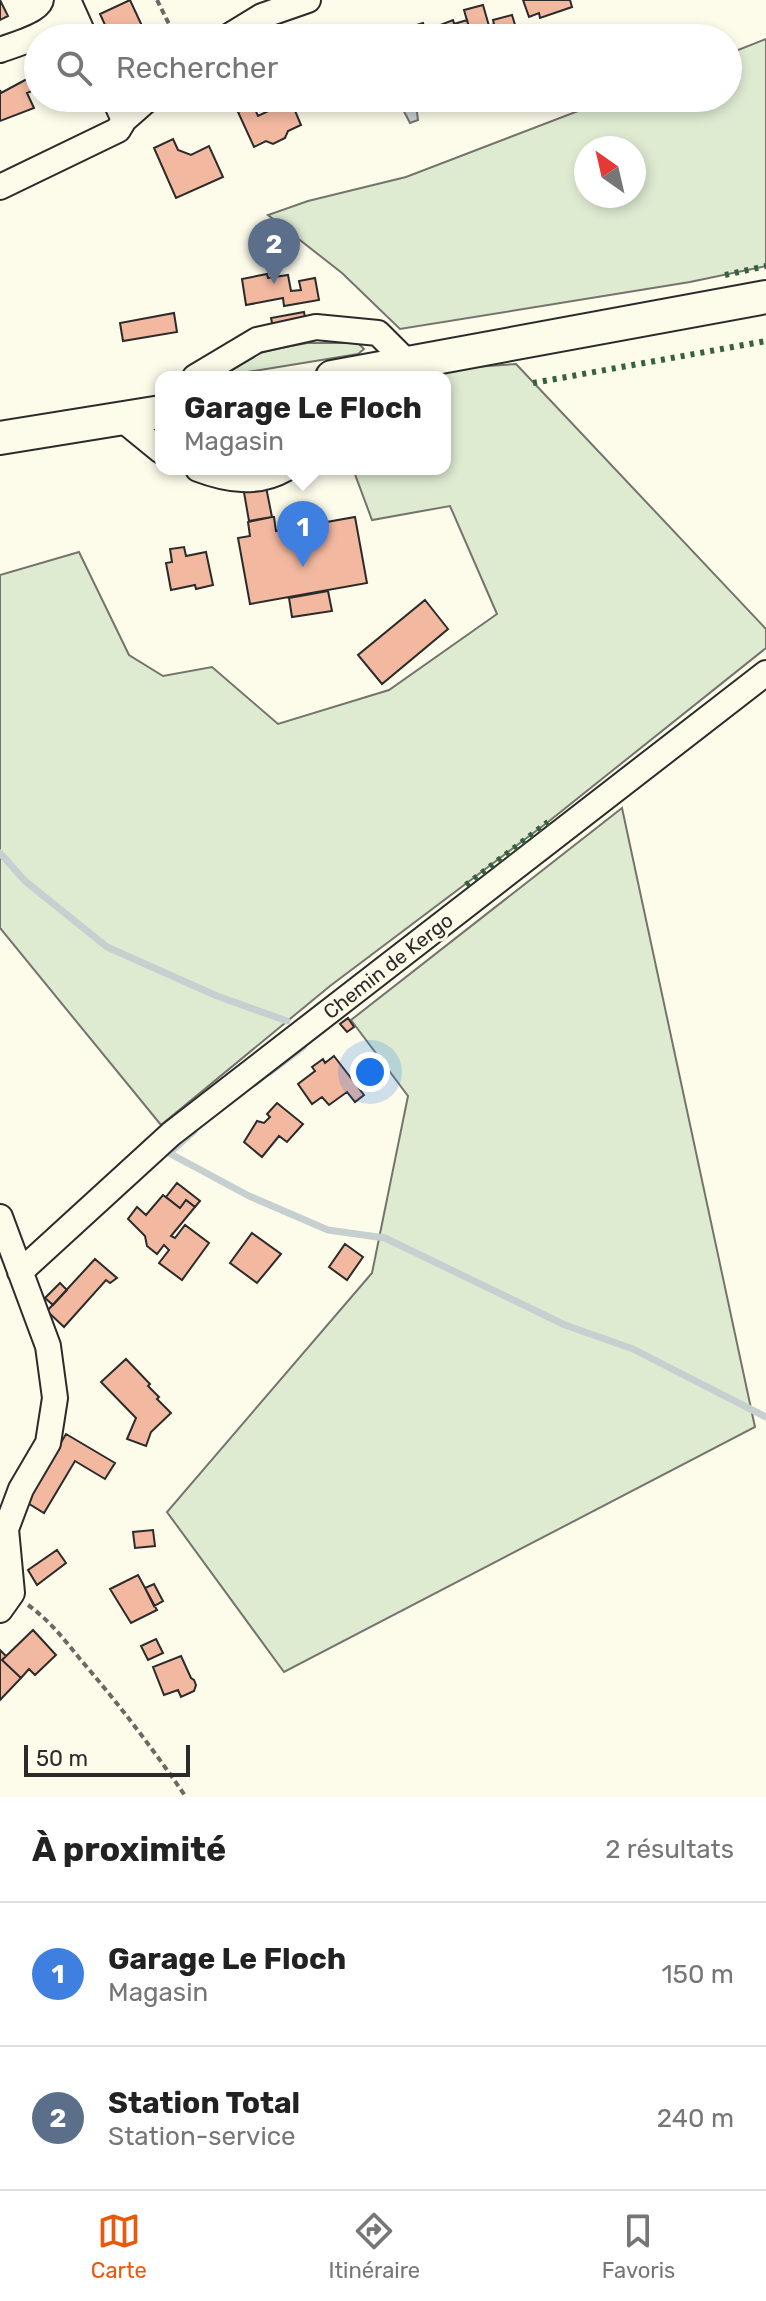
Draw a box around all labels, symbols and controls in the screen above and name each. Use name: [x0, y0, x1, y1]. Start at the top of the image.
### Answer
search box: [24, 24, 742, 112]
icon: search: [52, 46, 96, 90]
text: Rechercher: [116, 50, 278, 86]
north arrow: [574, 136, 646, 208]
pin: 2: [248, 218, 300, 284]
popup: [155, 371, 451, 475]
text: Garage Le Floch: [184, 390, 422, 426]
text: Magasin: [184, 426, 284, 457]
pin: 1: [277, 501, 329, 567]
street label: Chemin de Kergo: [318, 908, 458, 1024]
your location: [350, 1052, 390, 1092]
scale bar: [24, 1741, 190, 1777]
text: 50 m: [36, 1745, 88, 1772]
text: À proximité: [32, 1829, 226, 1870]
text: 2 résultats: [605, 1834, 734, 1865]
text: Garage Le Floch: [108, 1941, 346, 1977]
text: 1: [52, 1959, 64, 1990]
text: 150 m: [661, 1959, 734, 1990]
text: Magasin: [108, 1977, 208, 2008]
text: Station Total: [108, 2085, 300, 2121]
text: 2: [50, 2103, 66, 2134]
text: 240 m: [657, 2103, 734, 2134]
text: Station-service: [108, 2121, 296, 2152]
tab: Carte: [91, 2209, 147, 2284]
tab: Itinéraire: [328, 2209, 420, 2284]
tab: Favoris: [602, 2209, 675, 2284]

